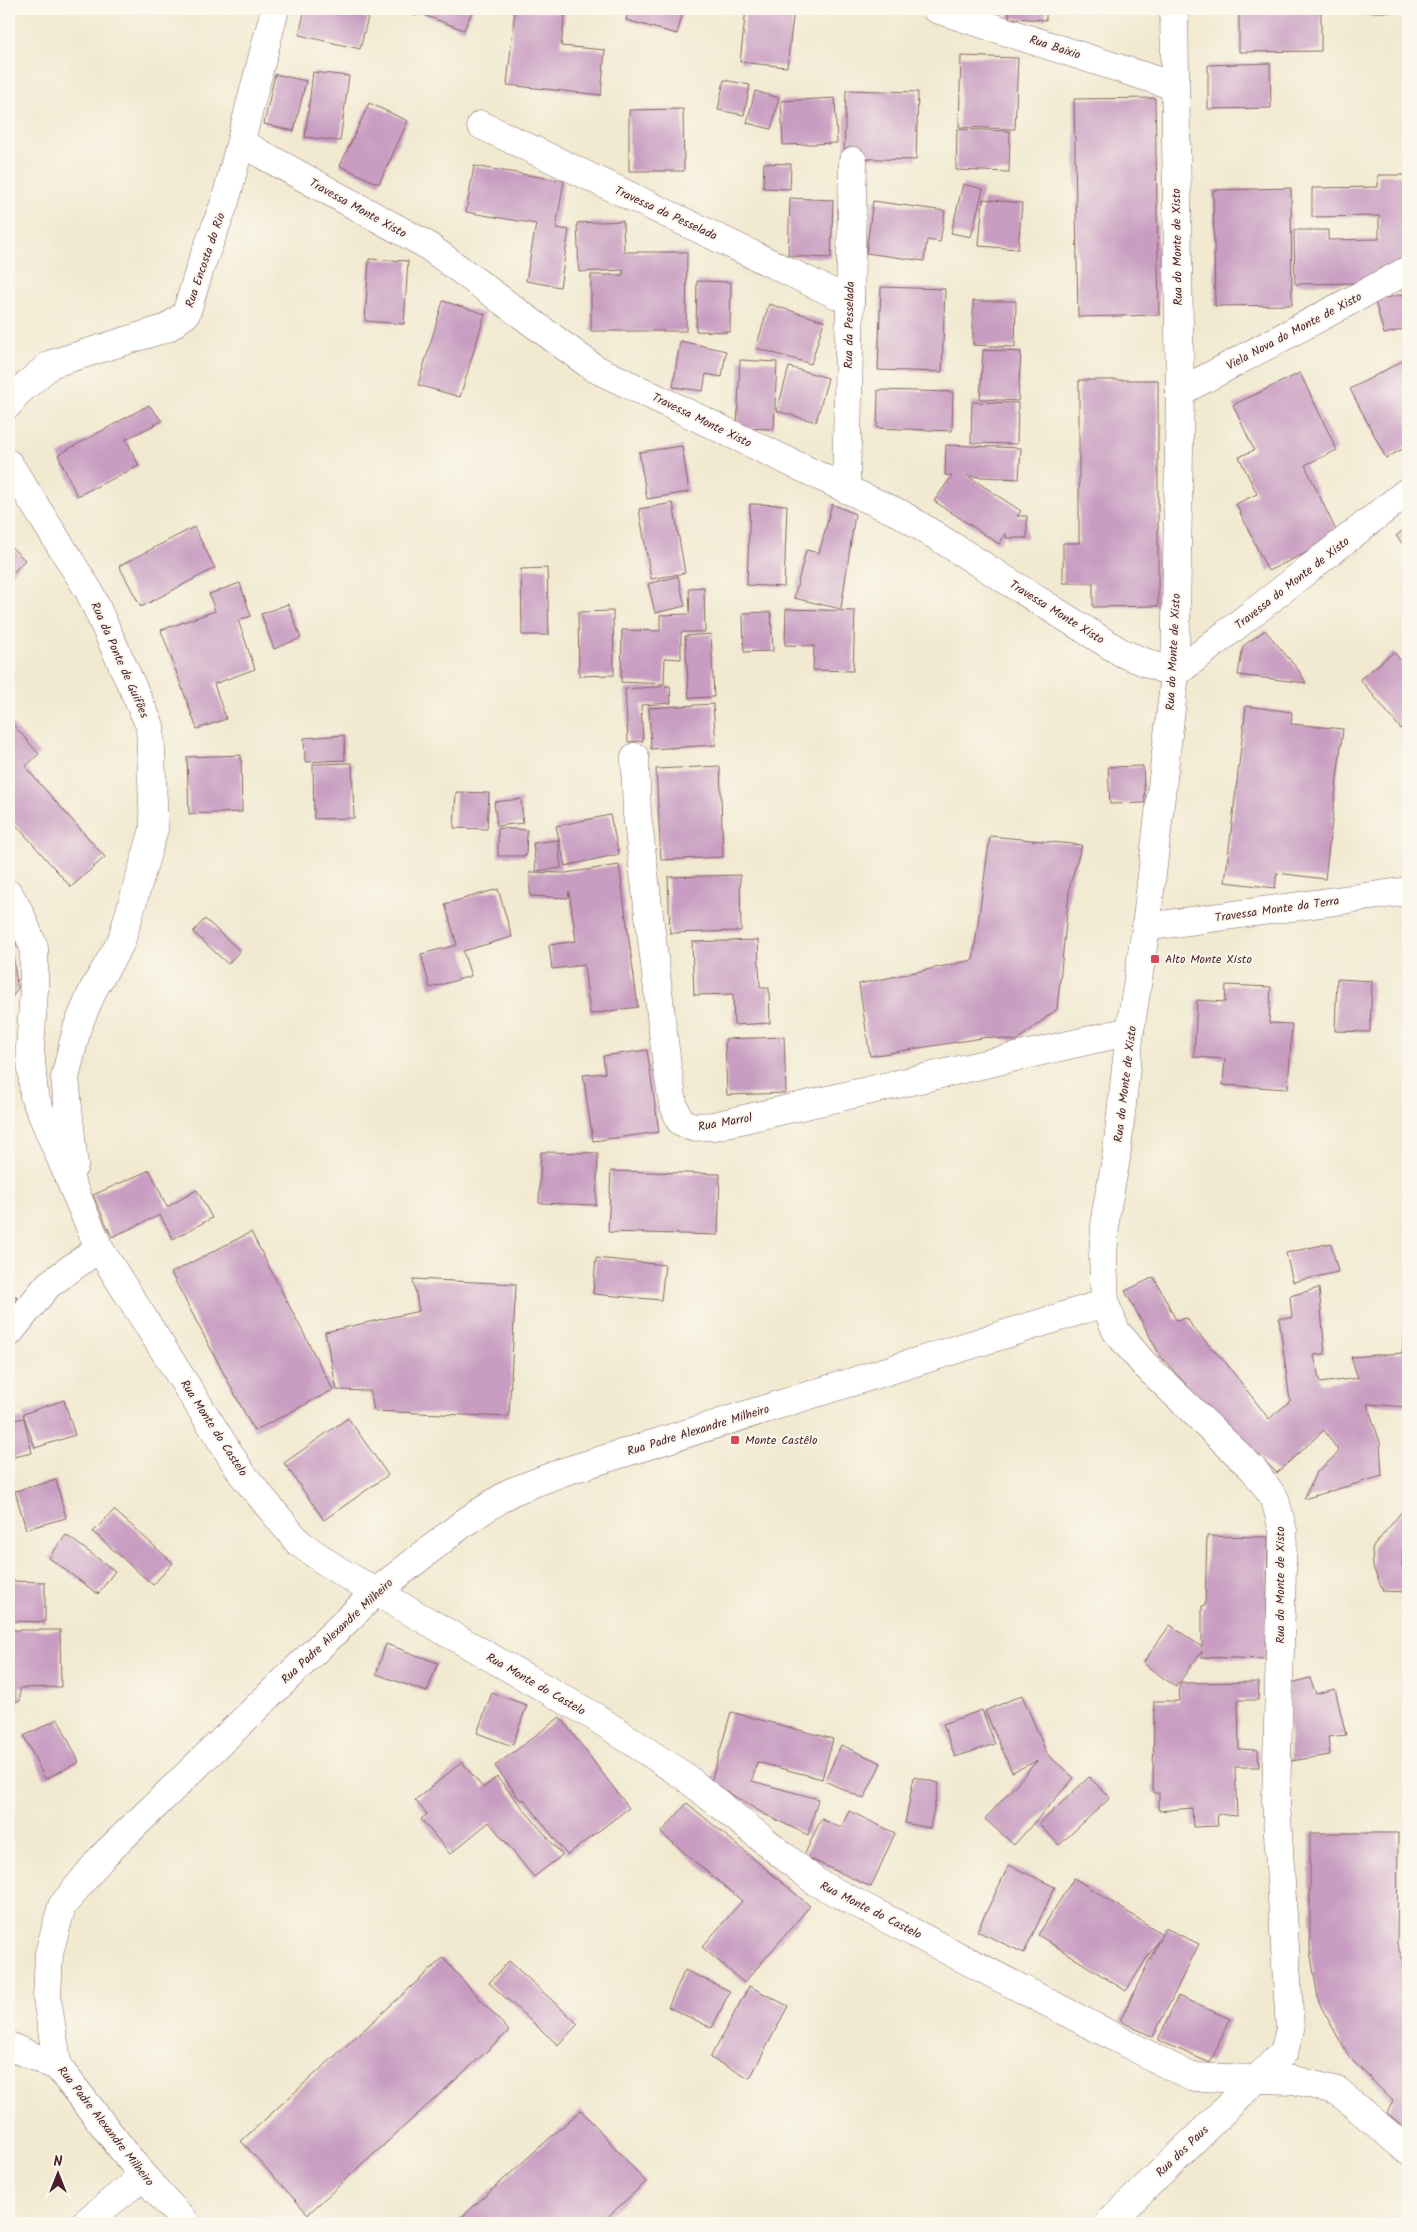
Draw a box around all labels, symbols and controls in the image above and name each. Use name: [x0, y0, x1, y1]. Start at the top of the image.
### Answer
street label: Rua Baixio: [1027, 30, 1083, 65]
street label: Travessa Monte Xisto: [306, 174, 410, 243]
street label: Travessa da Pesselada: [611, 181, 721, 246]
street label: Rua do Monte de Xisto: [1167, 188, 1188, 306]
street label: Rua Encosta do Rio: [180, 210, 231, 310]
street label: Rua da Pesselada: [839, 281, 860, 369]
street label: Viela Nova do Monte de Xisto: [1223, 288, 1365, 375]
street label: Travessa Monte Xisto: [649, 388, 755, 453]
street label: Travessa do Monte de Xisto: [1231, 532, 1354, 634]
street label: Travessa Monte Xisto: [1006, 576, 1108, 649]
street label: Rua do Monte de Xisto: [1161, 593, 1186, 711]
street label: Rua da Ponte de Guifões: [85, 599, 154, 721]
street label: Travessa Monte da Terra: [1214, 891, 1341, 928]
place label: Alto Monte Xisto: [1165, 950, 1252, 969]
marker: Alto Monte Xisto: [1149, 953, 1161, 965]
street label: Rua do Monte de Xisto: [1109, 1025, 1142, 1143]
street label: Rua Marrol: [697, 1108, 754, 1137]
street label: Rua Monte do Castelo: [175, 1376, 252, 1480]
street label: Rua Padre Alexandre Milheiro: [625, 1400, 772, 1461]
place label: Monte Castêlo: [745, 1431, 817, 1450]
marker: Monte Castêlo: [729, 1434, 741, 1446]
street label: Rua do Monte de Xisto: [1271, 1526, 1290, 1644]
street label: Rua Padre Alexandre Milheiro: [277, 1574, 398, 1689]
street label: Rua Monte do Castelo: [483, 1648, 589, 1721]
street label: Rua Monte do Castelo: [817, 1877, 925, 1944]
street label: Rua Padre Alexandre Milheiro: [53, 2062, 159, 2190]
street label: Rua dos Paus: [1151, 2121, 1213, 2182]
north arrow: [32, 2150, 82, 2200]
text: N: [54, 2151, 63, 2173]

